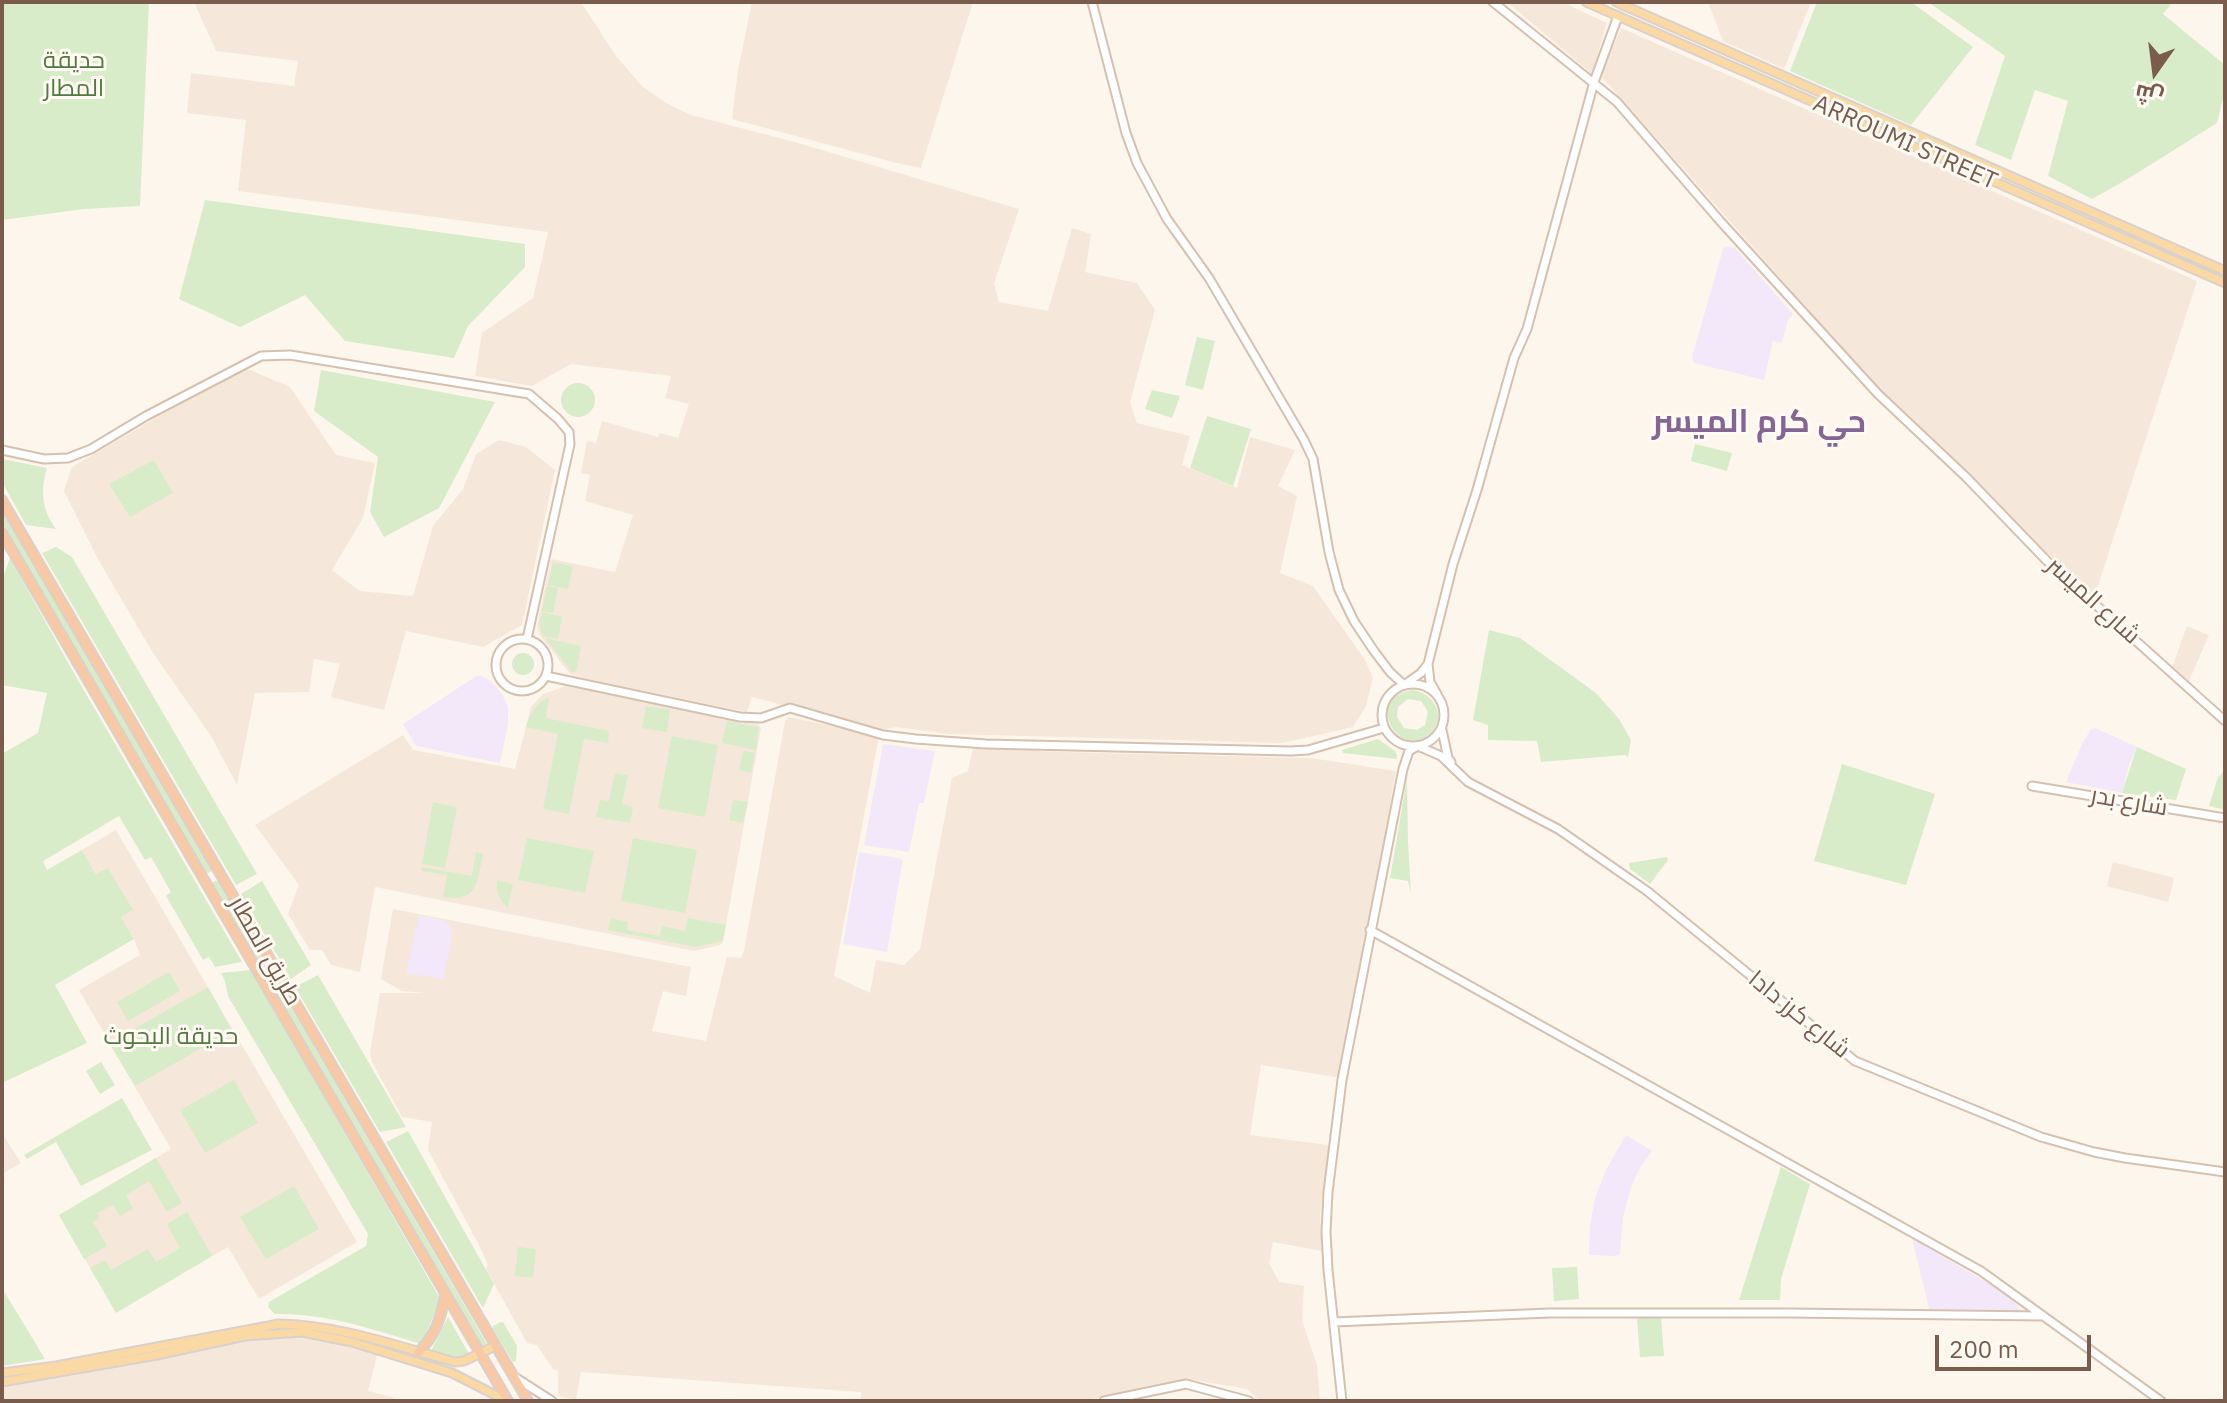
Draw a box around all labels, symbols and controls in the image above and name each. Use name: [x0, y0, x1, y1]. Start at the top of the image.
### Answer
north arrow: [2115, 32, 2195, 112]
park label: حديقة المطار: [43, 47, 105, 103]
text: ش: [2132, 78, 2166, 113]
street label: ARROUMI STREET: [1809, 90, 2001, 196]
district label: حي كرم الميسر: [1652, 404, 1866, 442]
street label: شارع الميسر: [2040, 552, 2146, 650]
street label: شارع بدر: [2088, 781, 2170, 823]
street label: طريق المطار: [222, 891, 308, 1011]
street label: شارع كرز دادا: [1742, 965, 1856, 1065]
park label: حديقة البحوث: [104, 1023, 238, 1051]
scale bar: [1939, 1319, 2095, 1369]
text: 200 m: [1949, 1333, 2019, 1365]

